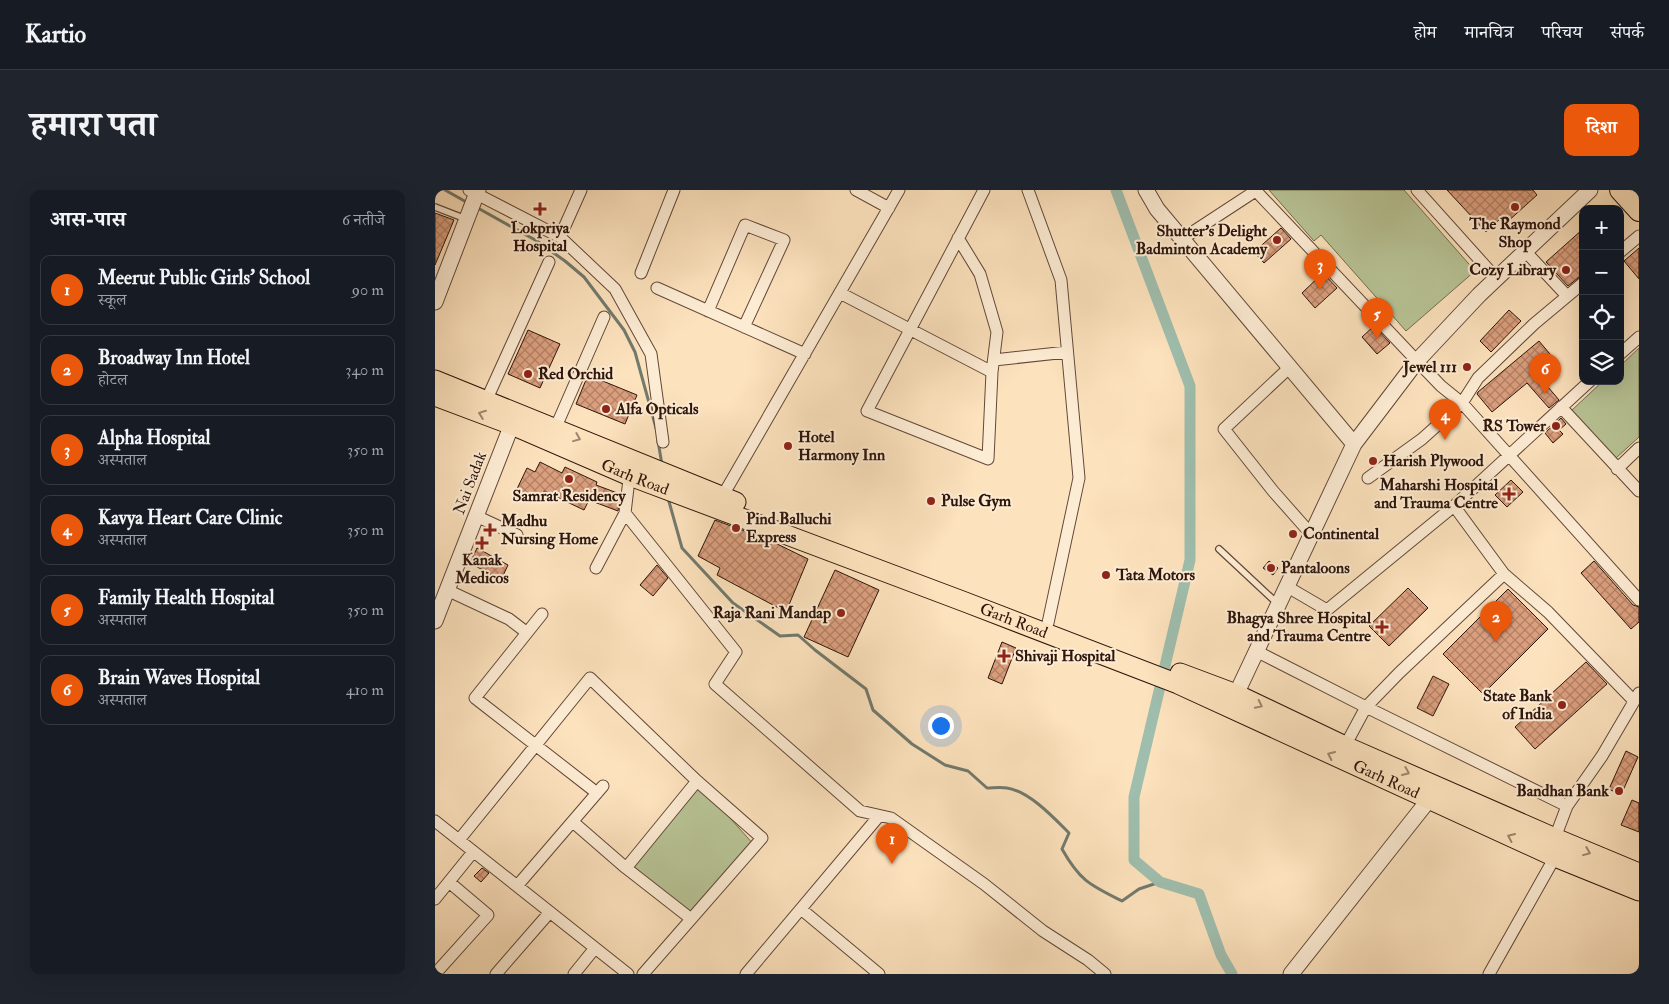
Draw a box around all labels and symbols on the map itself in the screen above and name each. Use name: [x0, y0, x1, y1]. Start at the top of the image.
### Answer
marker: The Raymond Shop: [1509, 201, 1521, 213]
marker: Lokpriya Hospital: [533, 202, 547, 216]
place label: The Raymond Shop: [1468, 214, 1561, 253]
place label: Lokpriya Hospital: [511, 218, 570, 257]
place label: Shutter's Delight Badminton Academy: [1136, 221, 1268, 260]
marker: Shutter's Delight Badminton Academy: [1271, 234, 1283, 246]
pin: 3: [1304, 249, 1336, 290]
place label: Cozy Library: [1469, 260, 1557, 281]
marker: Cozy Library: [1560, 264, 1572, 276]
pin: 5: [1361, 298, 1393, 339]
pin: 6: [1529, 353, 1561, 394]
place label: Jewel 111: [1402, 357, 1457, 378]
marker: Jewel 111: [1461, 361, 1473, 373]
place label: Red Orchid: [538, 364, 613, 384]
marker: Red Orchid: [522, 368, 534, 380]
place label: Alfa Opticals: [615, 399, 699, 420]
pin: 4: [1429, 399, 1461, 440]
marker: Alfa Opticals: [600, 403, 612, 415]
one-way arrow: [478, 410, 487, 420]
place label: RS Tower: [1482, 416, 1547, 436]
marker: RS Tower: [1550, 420, 1562, 432]
place label: Hotel Harmony Inn: [798, 427, 886, 466]
one-way arrow: [572, 432, 581, 443]
marker: Hotel Harmony Inn: [782, 440, 794, 452]
street label: Nai Sadak: [449, 448, 491, 517]
place label: Harish Plywood: [1383, 451, 1484, 472]
street label: Garh Road: [598, 455, 672, 500]
marker: Harish Plywood: [1367, 455, 1379, 467]
marker: Samrat Residency: [563, 473, 575, 485]
place label: Maharshi Hospital and Trauma Centre: [1374, 475, 1499, 513]
place label: Samrat Residency: [513, 486, 626, 507]
marker: Maharshi Hospital and Trauma Centre: [1502, 487, 1516, 501]
place label: Pulse Gym: [941, 491, 1012, 512]
marker: Pulse Gym: [925, 495, 937, 507]
place label: Pind Balluchi Express: [746, 509, 832, 548]
place label: Madhu Nursing Home: [500, 511, 598, 550]
marker: Pind Balluchi Express: [730, 522, 742, 534]
marker: Madhu Nursing Home: [483, 523, 497, 537]
place label: Continental: [1303, 524, 1380, 544]
marker: Continental: [1287, 528, 1299, 540]
marker: Kanak Medicos: [476, 537, 488, 549]
place label: Kanak Medicos: [454, 550, 509, 588]
place label: Pantaloons: [1281, 558, 1350, 578]
marker: Pantaloons: [1265, 562, 1277, 574]
place label: Tata Motors: [1115, 565, 1195, 585]
marker: Tata Motors: [1100, 569, 1112, 581]
street label: Garh Road: [977, 599, 1051, 643]
pin: 2: [1480, 601, 1512, 642]
place label: Raja Rani Mandap: [713, 603, 831, 624]
marker: Raja Rani Mandap: [835, 607, 847, 619]
place label: Bhagya Shree Hospital and Trauma Centre: [1227, 608, 1372, 646]
marker: Bhagya Shree Hospital and Trauma Centre: [1375, 620, 1389, 634]
place label: Shivaji Hospital: [1015, 646, 1116, 667]
marker: Shivaji Hospital: [997, 649, 1011, 663]
place label: State Bank of India: [1483, 686, 1552, 724]
one-way arrow: [1253, 698, 1262, 708]
marker: State Bank of India: [1556, 699, 1568, 711]
your location: [928, 713, 954, 739]
one-way arrow: [1327, 751, 1336, 761]
street label: Garh Road: [1350, 756, 1423, 803]
one-way arrow: [1401, 766, 1410, 777]
place label: Bandhan Bank: [1516, 781, 1609, 801]
marker: Bandhan Bank: [1613, 785, 1625, 797]
pin: 1: [876, 823, 908, 864]
one-way arrow: [1507, 833, 1516, 843]
one-way arrow: [1582, 845, 1591, 856]

